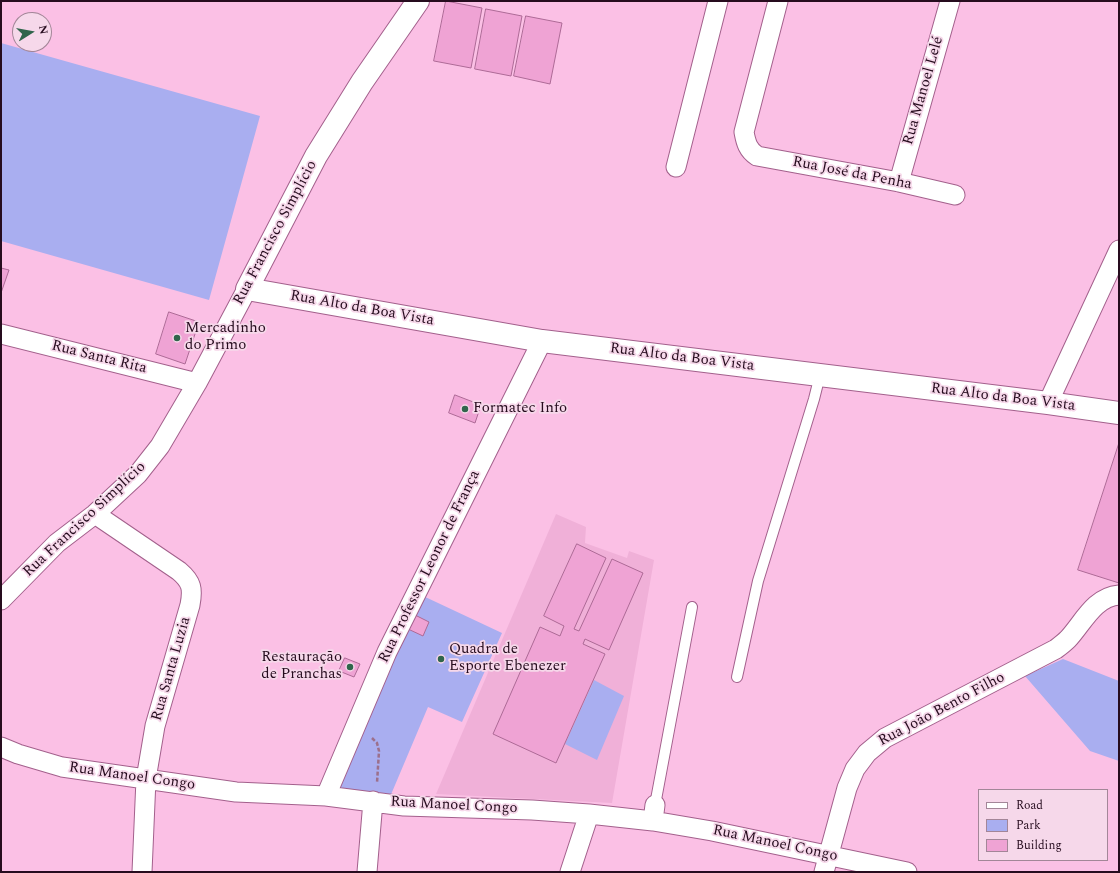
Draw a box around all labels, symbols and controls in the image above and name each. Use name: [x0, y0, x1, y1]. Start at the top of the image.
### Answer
north arrow: [12, 12, 52, 52]
text: N: [34, 24, 52, 36]
street label: Rua Manoel Lelé: [900, 35, 948, 147]
street label: Rua José da Penha: [791, 154, 913, 194]
street label: Rua Francisco Simplício: [230, 158, 322, 308]
street label: Rua Alto da Boa Vista: [289, 287, 435, 331]
place label: Mercadinho do Primo: [185, 320, 266, 355]
marker: Mercadinho do Primo: [172, 333, 182, 343]
street label: Rua Santa Rita: [50, 337, 148, 379]
street label: Rua Alto da Boa Vista: [609, 340, 755, 376]
street label: Rua Alto da Boa Vista: [930, 380, 1076, 416]
place label: Formatec Info: [473, 400, 567, 418]
marker: Formatec Info: [460, 404, 470, 414]
street label: Rua Francisco Simplício: [20, 459, 150, 581]
street label: Rua Professor Leonor de França: [375, 468, 485, 666]
street label: Rua Santa Luzia: [149, 615, 195, 723]
place label: Quadra de Esporte Ebenezer: [449, 641, 566, 676]
place label: Restauração de Pranchas: [261, 649, 342, 684]
marker: Quadra de Esporte Ebenezer: [436, 654, 446, 664]
marker: Restauração de Pranchas: [345, 662, 355, 672]
street label: Rua João Bento Filho: [876, 669, 1008, 751]
street label: Rua Manoel Congo: [68, 759, 196, 795]
legend: [978, 789, 1108, 861]
street label: Rua Manoel Congo: [390, 794, 518, 818]
text: Road: [1016, 796, 1043, 815]
text: Park: [1016, 816, 1041, 835]
street label: Rua Manoel Congo: [711, 822, 839, 866]
text: Building: [1016, 836, 1062, 855]

